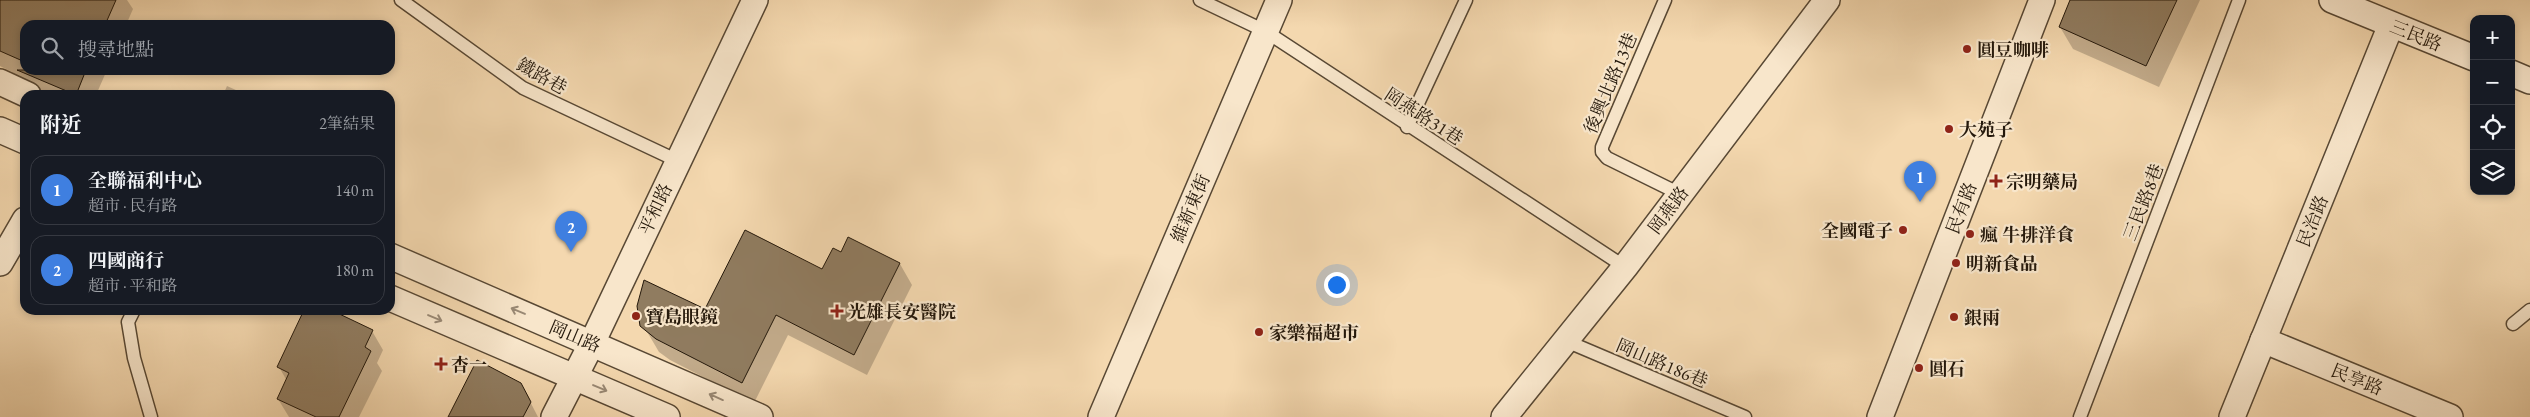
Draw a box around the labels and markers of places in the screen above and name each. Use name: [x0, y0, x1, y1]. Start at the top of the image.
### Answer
place label: 圓豆咖啡: [1977, 38, 2049, 61]
marker: 圓豆咖啡: [1961, 43, 1973, 55]
place label: 大苑子: [1959, 118, 2013, 141]
marker: 大苑子: [1943, 123, 1955, 135]
pin: 1: [1904, 161, 1936, 202]
place label: 宗明藥局: [2006, 170, 2078, 193]
marker: 宗明藥局: [1990, 175, 2002, 187]
pin: 2: [555, 211, 587, 252]
place label: 全國電子: [1821, 219, 1893, 242]
place label: 瘋 牛排洋食: [1980, 223, 2074, 246]
marker: 全國電子: [1897, 224, 1909, 236]
marker: 瘋 牛排洋食: [1964, 228, 1976, 240]
place label: 明新食品: [1966, 252, 2038, 275]
marker: 明新食品: [1950, 257, 1962, 269]
place label: 光雄長安醫院: [848, 300, 956, 323]
marker: 光雄長安醫院: [830, 304, 844, 318]
place label: 寶島眼鏡: [646, 305, 718, 328]
place label: 銀兩: [1964, 306, 2000, 329]
marker: 寶島眼鏡: [630, 310, 642, 322]
marker: 銀兩: [1948, 311, 1960, 323]
place label: 家樂福超市: [1269, 321, 1359, 344]
marker: 家樂福超市: [1253, 326, 1265, 338]
place label: 杏一: [451, 353, 487, 376]
place label: 圓石: [1929, 357, 1965, 380]
marker: 杏一: [435, 358, 447, 370]
marker: 圓石: [1913, 362, 1925, 374]

